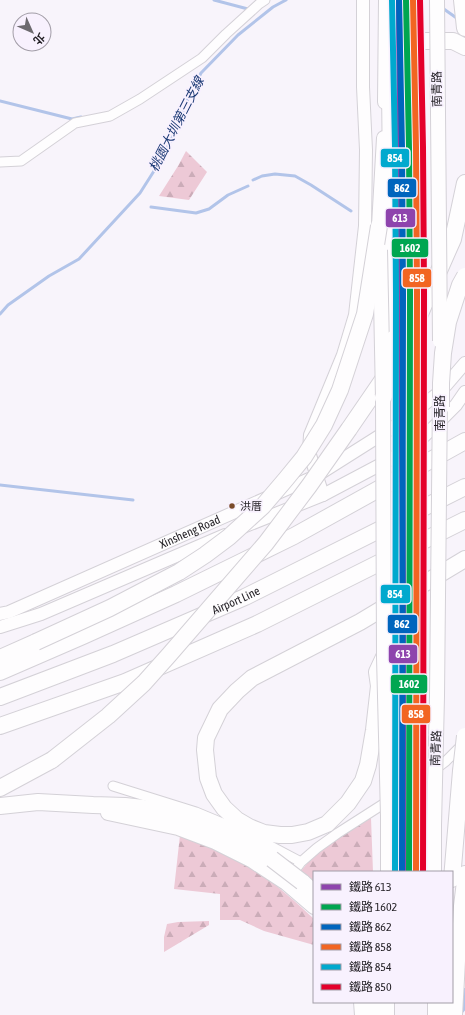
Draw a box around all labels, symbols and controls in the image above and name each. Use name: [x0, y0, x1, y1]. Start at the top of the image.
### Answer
north arrow: [12, 12, 52, 52]
text: 北: [31, 31, 47, 47]
street label: 南青路: [430, 71, 444, 107]
water label: 桃園大圳第三支線: [146, 73, 208, 174]
line badge: 854: [380, 148, 410, 168]
text: 854: [387, 152, 403, 164]
line badge: 862: [387, 178, 417, 198]
text: 862: [394, 182, 410, 194]
line badge: 613: [385, 208, 416, 228]
text: 613: [392, 212, 408, 224]
line badge: 1602: [391, 238, 429, 258]
text: 1602: [400, 242, 420, 254]
line badge: 858: [402, 268, 432, 288]
text: 858: [409, 272, 425, 284]
street label: 南青路: [433, 395, 447, 431]
place label: 洪厝: [240, 500, 262, 512]
marker: 洪厝: [227, 501, 237, 511]
street label: Xinsheng Road: [157, 512, 222, 551]
street label: Airport Line: [210, 584, 262, 617]
line badge: 854: [380, 584, 411, 604]
text: 854: [387, 588, 403, 600]
line badge: 862: [387, 614, 418, 634]
text: 862: [394, 618, 410, 630]
line badge: 613: [388, 644, 418, 664]
text: 613: [395, 648, 411, 660]
line badge: 1602: [390, 674, 428, 694]
text: 1602: [399, 678, 419, 690]
line badge: 858: [401, 704, 431, 724]
text: 858: [408, 708, 424, 720]
street label: 南青路: [428, 730, 444, 766]
legend: [313, 871, 453, 1003]
text: 鐵路 613: [349, 880, 392, 894]
text: 鐵路 1602: [349, 900, 397, 914]
text: 鐵路 862: [349, 920, 392, 934]
text: 鐵路 858: [349, 940, 392, 954]
text: 鐵路 854: [349, 960, 392, 974]
text: 鐵路 850: [349, 980, 392, 994]

